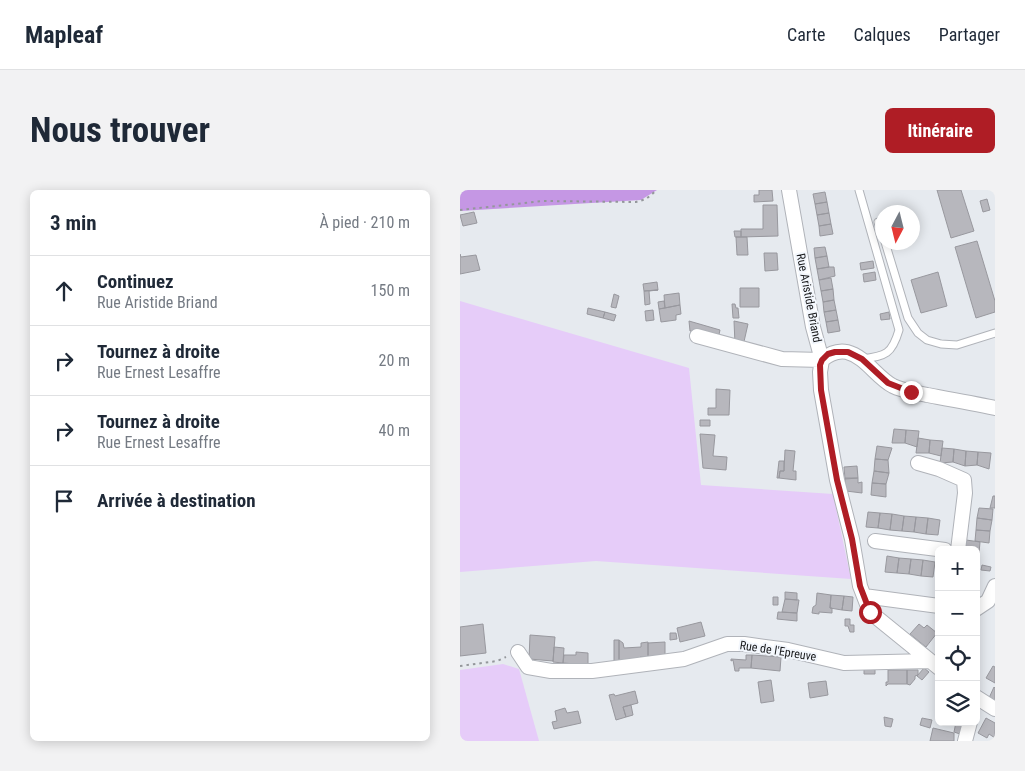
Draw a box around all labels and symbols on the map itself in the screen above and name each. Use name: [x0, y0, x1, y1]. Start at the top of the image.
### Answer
north arrow: [875, 205, 920, 250]
street label: Rue Aristide Briand: [793, 252, 825, 344]
route end: [900, 381, 923, 404]
route start: [859, 601, 882, 624]
street label: Rue de l'Epreuve: [739, 638, 818, 664]

